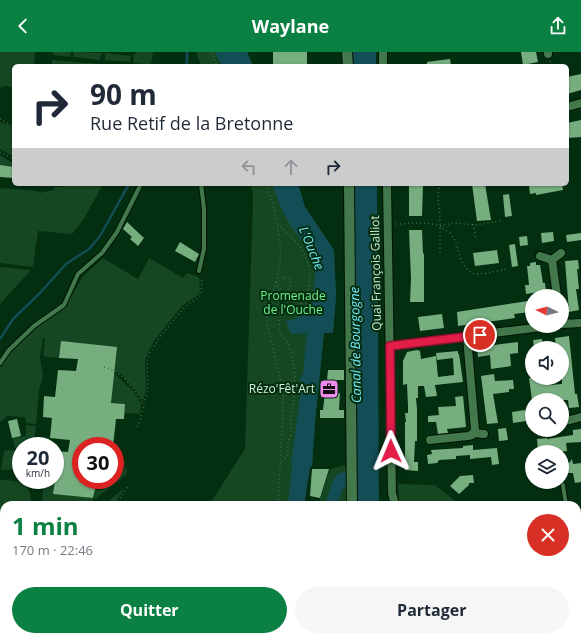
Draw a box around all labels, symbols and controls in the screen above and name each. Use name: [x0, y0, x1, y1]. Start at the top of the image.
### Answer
text: Waylane: [252, 14, 329, 38]
icon: back: [12, 15, 34, 37]
icon: share: [547, 15, 569, 37]
text: 90 m: [90, 75, 157, 113]
icon: right: [24, 80, 76, 132]
text: Rue Retif de la Bretonne: [90, 111, 293, 135]
icon: left: [238, 156, 260, 178]
icon: ahead: [280, 156, 302, 178]
icon: right: [322, 156, 344, 178]
street label: Quai François Galliot: [366, 215, 385, 331]
water label: L'Ouche: [295, 223, 329, 273]
water label: Canal de Bourgogne: [345, 286, 365, 403]
park label: Promenade de l'Ouche: [260, 287, 326, 318]
north arrow: [525, 289, 569, 333]
map controls: [525, 289, 569, 489]
pin: [463, 318, 497, 352]
icon: arrive: [469, 324, 491, 346]
button: sound: [525, 341, 569, 385]
office icon: Rézo'Fêt'Art: [318, 378, 340, 400]
place label: Rézo'Fêt'Art: [249, 380, 315, 397]
button: search: [525, 393, 569, 437]
position arrow: [370, 430, 412, 472]
speed limit sign: 30: [72, 437, 124, 489]
text: 20: [27, 444, 49, 471]
button: layers: [525, 445, 569, 489]
text: km/h: [26, 466, 50, 480]
text: 1 min: [12, 509, 79, 542]
button: close: [527, 514, 569, 556]
text: 170 m · 22:46: [12, 541, 93, 559]
button: Quitter: [12, 587, 287, 633]
button: Partager: [295, 587, 569, 633]

